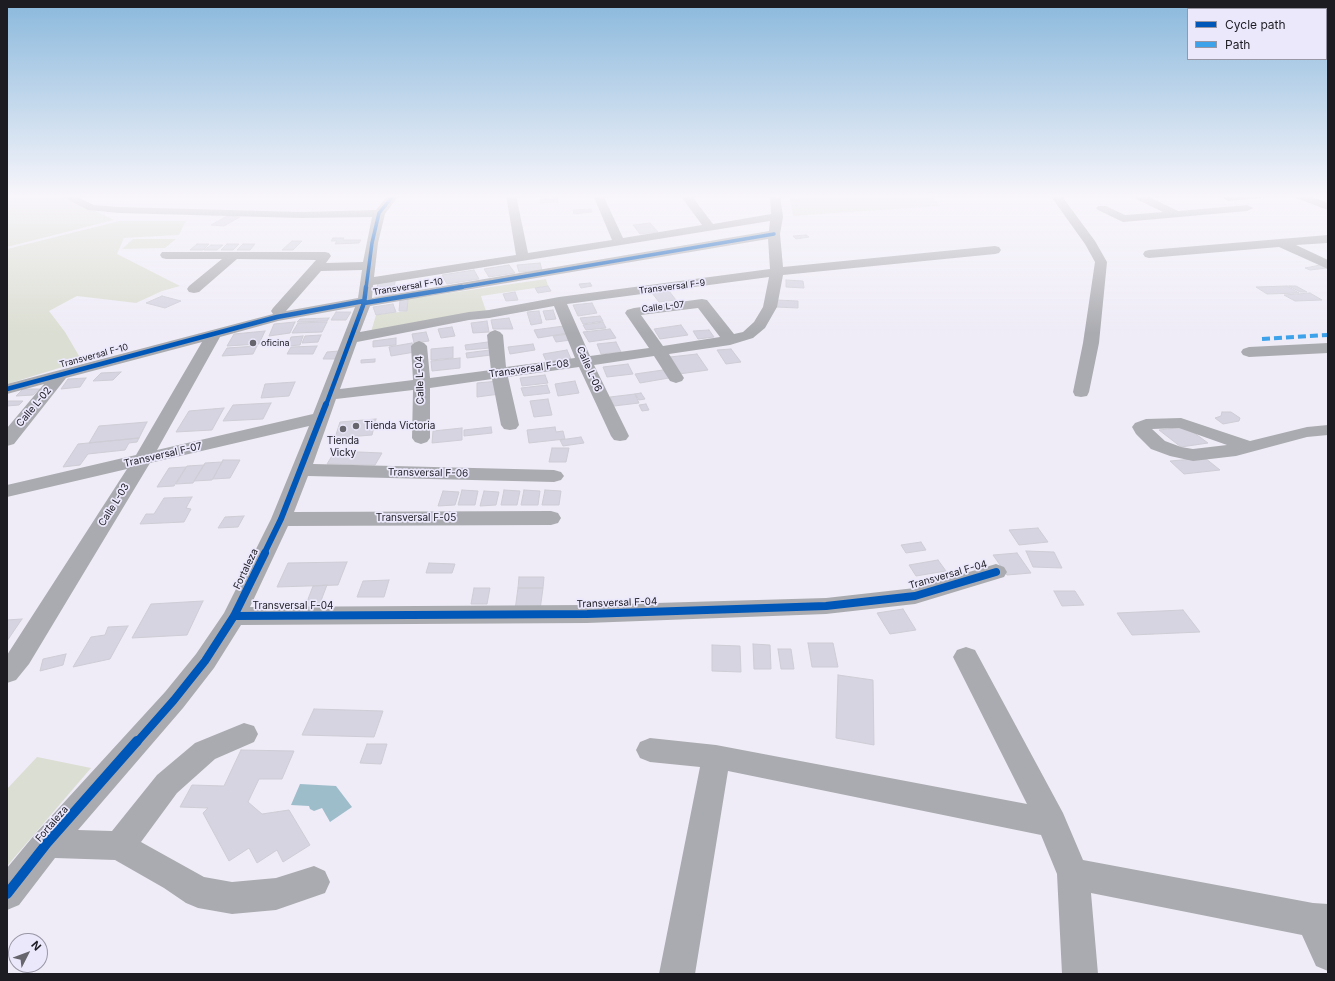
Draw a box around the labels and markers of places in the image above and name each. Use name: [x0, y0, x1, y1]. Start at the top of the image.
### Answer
marker: oficina: [248, 338, 258, 348]
place label: oficina: [261, 338, 290, 348]
place label: Tienda Victoria: [364, 420, 435, 432]
marker: Tienda Victoria: [351, 421, 361, 431]
marker: Tienda Vicky: [338, 424, 348, 434]
place label: Tienda Vicky: [327, 435, 359, 458]

